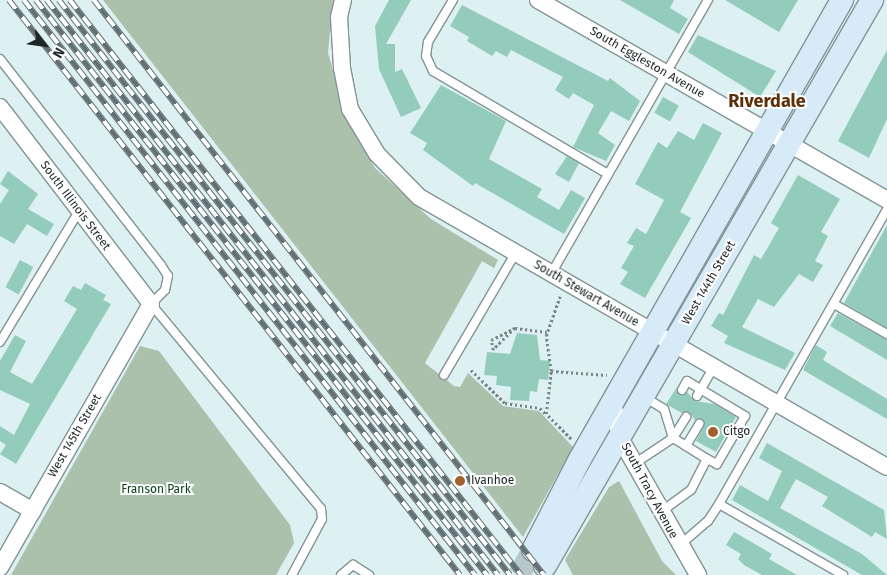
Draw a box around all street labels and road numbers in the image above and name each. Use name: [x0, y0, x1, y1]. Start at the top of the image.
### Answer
street label: South Eggleston Avenue: [587, 24, 707, 102]
street label: South Illinois Street: [37, 159, 113, 253]
street label: West 144th Street: [679, 238, 739, 328]
street label: South Stewart Avenue: [531, 258, 641, 330]
street label: West 145th Street: [45, 392, 105, 480]
street label: South Tracy Avenue: [618, 441, 680, 541]

